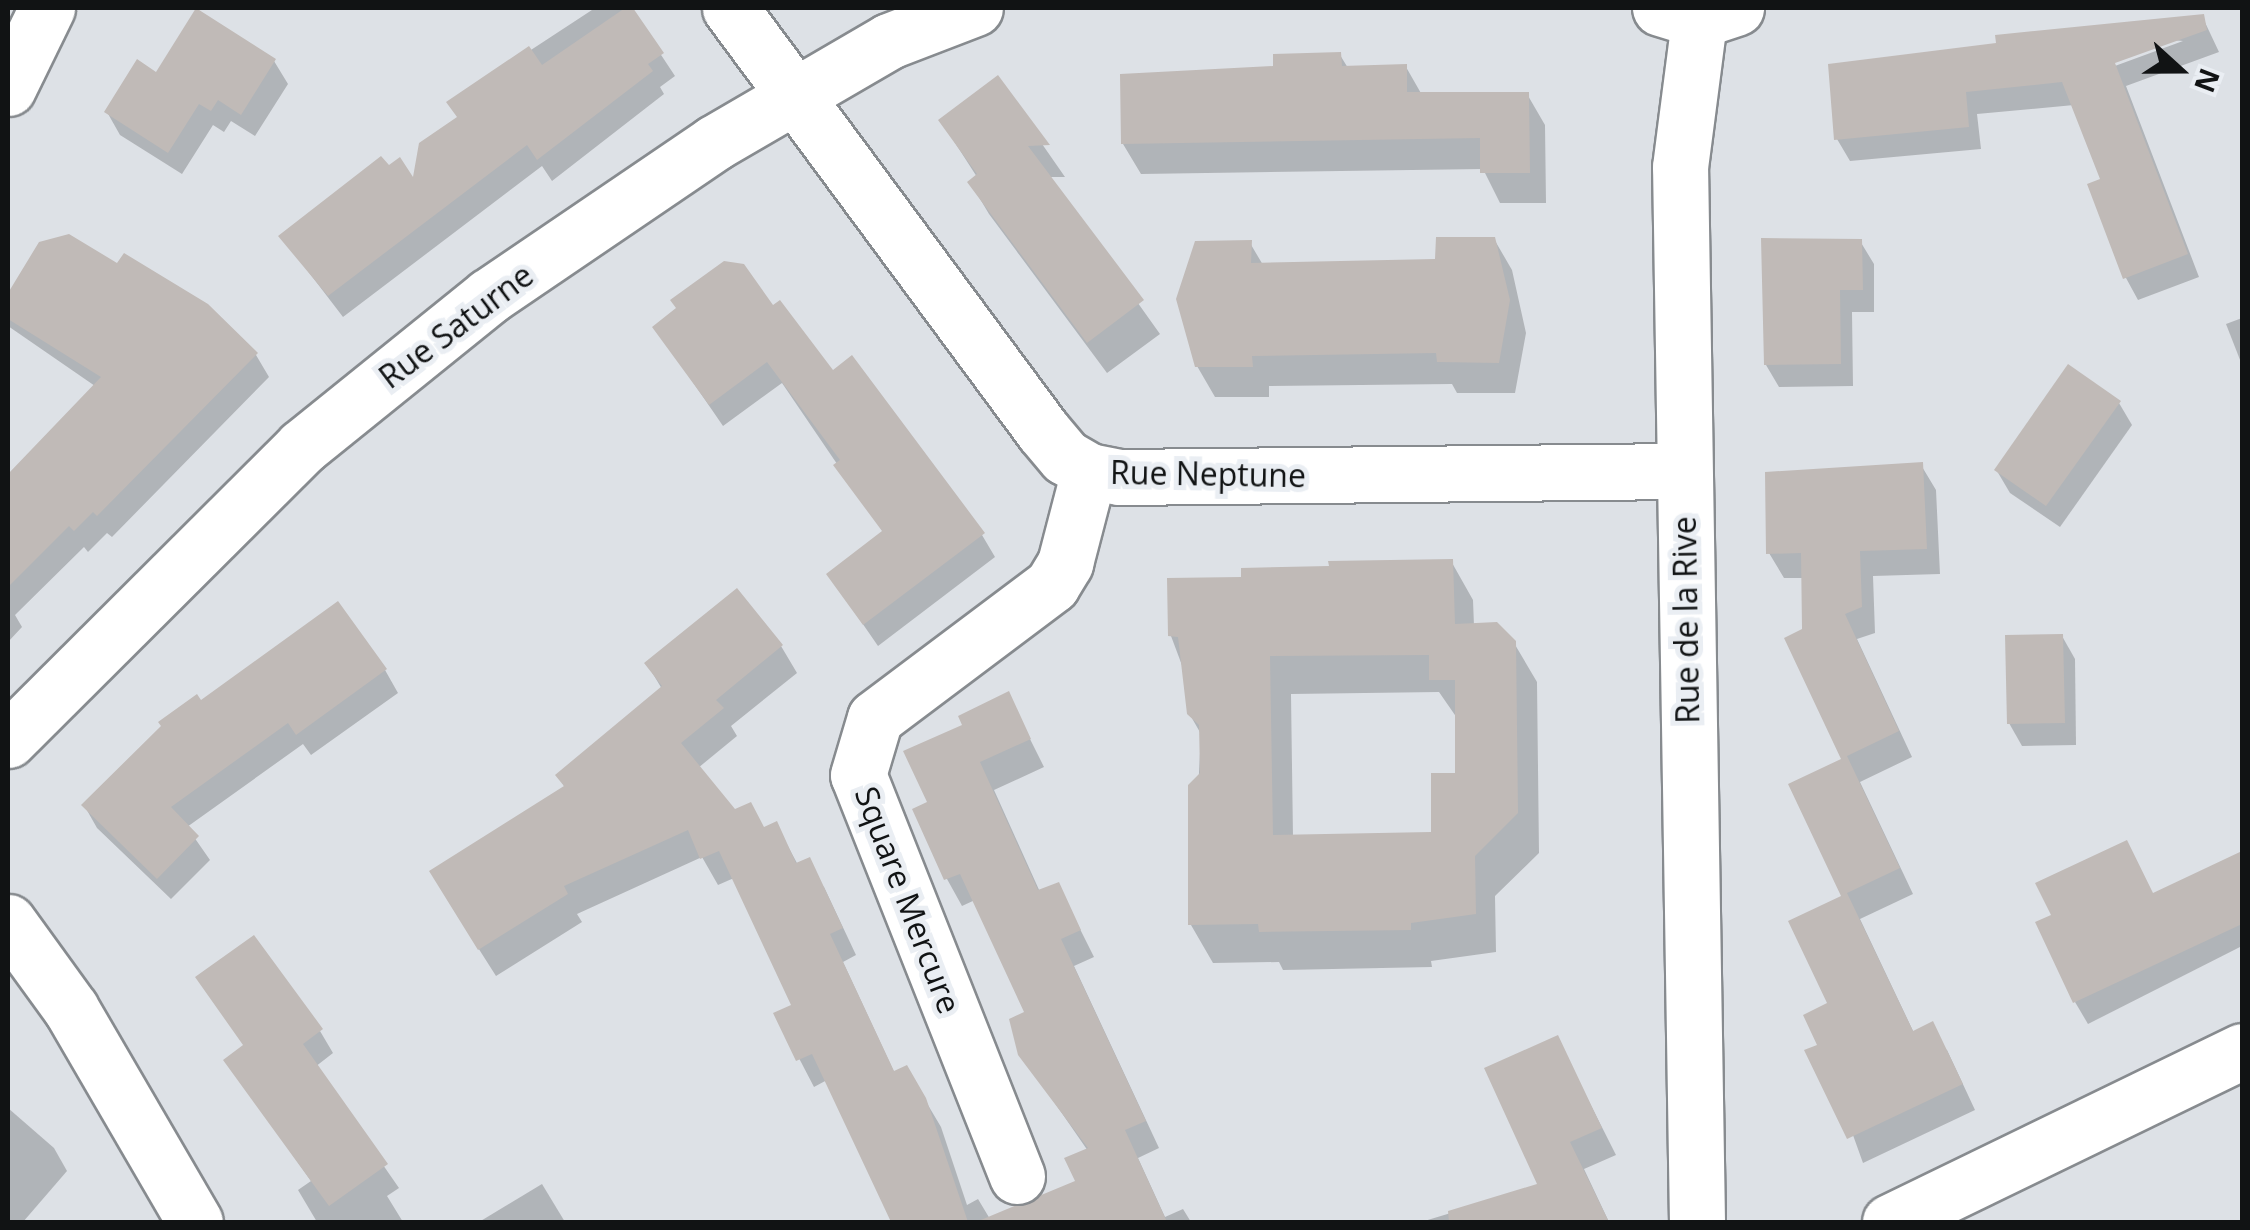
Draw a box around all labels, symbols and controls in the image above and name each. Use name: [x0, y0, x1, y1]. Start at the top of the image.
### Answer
north arrow: [2130, 20, 2230, 120]
text: N: [2186, 63, 2230, 98]
street label: Rue Saturne: [371, 256, 541, 396]
street label: Rue Neptune: [1110, 453, 1306, 495]
street label: Rue de la Rive: [1665, 516, 1707, 724]
street label: Square Mercure: [847, 781, 969, 1019]

